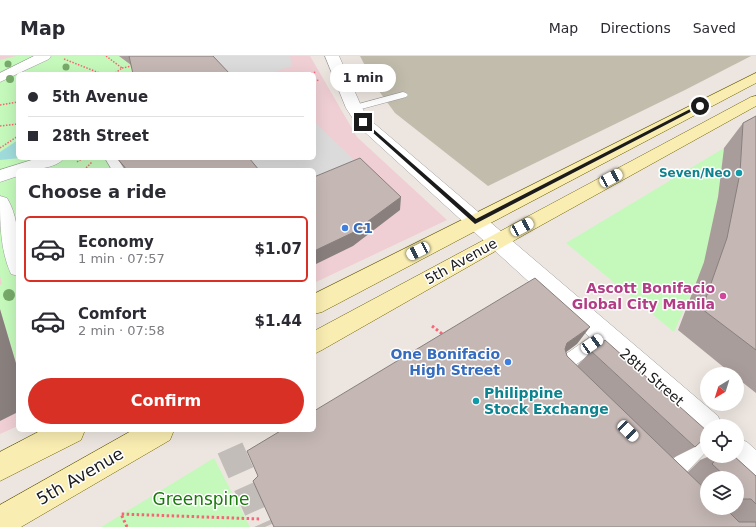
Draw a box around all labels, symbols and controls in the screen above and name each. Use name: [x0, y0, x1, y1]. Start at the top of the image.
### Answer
text: Map: [20, 17, 65, 39]
text: Map: [549, 20, 578, 36]
text: Directions: [600, 20, 671, 36]
text: Saved: [693, 20, 736, 36]
callout: 1 min: [330, 64, 396, 92]
text: 1 min: [343, 70, 383, 85]
text: 5th Avenue: [52, 88, 148, 106]
route start: [691, 97, 709, 115]
route end: [354, 113, 372, 131]
text: 28th Street: [52, 127, 149, 145]
place label: Seven/Neo: [659, 166, 731, 180]
car: [598, 167, 624, 189]
marker: Seven/Neo: [734, 168, 744, 178]
text: Choose a ride: [28, 181, 167, 202]
car: [509, 216, 535, 238]
place label: C1: [353, 220, 373, 236]
marker: C1: [340, 223, 350, 233]
icon: car: [30, 231, 66, 267]
text: Economy: [78, 233, 154, 251]
street label: 5th Avenue: [422, 235, 500, 287]
text: $1.07: [255, 240, 302, 258]
car: [405, 240, 431, 262]
text: 1 min · 07:57: [78, 251, 165, 266]
place label: Ascott Bonifacio Global City Manila: [572, 280, 715, 312]
marker: Ascott Bonifacio Global City Manila: [718, 291, 728, 301]
icon: car: [30, 303, 66, 339]
text: Comfort: [78, 305, 146, 323]
text: $1.44: [255, 312, 302, 330]
text: 2 min · 07:58: [78, 323, 165, 338]
car: [579, 332, 605, 356]
street label: 28th Street: [617, 345, 688, 409]
place label: One Bonifacio High Street: [390, 346, 500, 378]
marker: One Bonifacio High Street: [503, 357, 513, 367]
north arrow: [700, 367, 744, 411]
map controls: [700, 367, 744, 515]
button: Confirm: [28, 378, 304, 424]
place label: Philippine Stock Exchange: [484, 385, 609, 417]
marker: Philippine Stock Exchange: [471, 396, 481, 406]
car: [615, 418, 641, 444]
button: locate: [700, 419, 744, 463]
street label: 5th Avenue: [33, 443, 127, 509]
button: layers: [700, 471, 744, 515]
park label: Greenspine: [152, 489, 250, 509]

